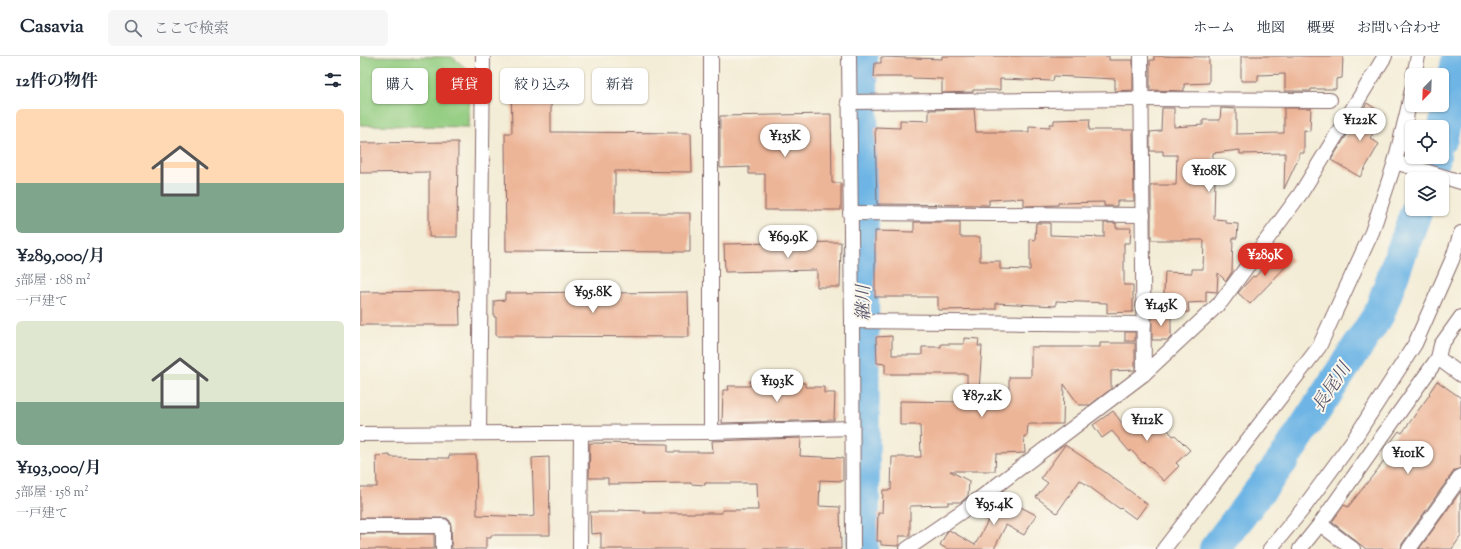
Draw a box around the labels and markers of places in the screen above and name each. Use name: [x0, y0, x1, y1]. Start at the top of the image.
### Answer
pin: ¥122K: [1332, 108, 1388, 142]
pin: ¥135K: [757, 124, 813, 158]
pin: ¥108K: [1181, 159, 1237, 193]
pin: ¥69.9K: [755, 225, 821, 259]
pin: ¥289K: [1237, 243, 1293, 277]
pin: ¥95.8K: [560, 280, 626, 314]
pin: ¥145K: [1133, 293, 1189, 327]
pin: ¥193K: [749, 369, 805, 403]
pin: ¥87.2K: [949, 384, 1015, 418]
pin: ¥112K: [1119, 408, 1175, 442]
pin: ¥101K: [1380, 441, 1436, 475]
pin: ¥95.4K: [961, 492, 1027, 526]

